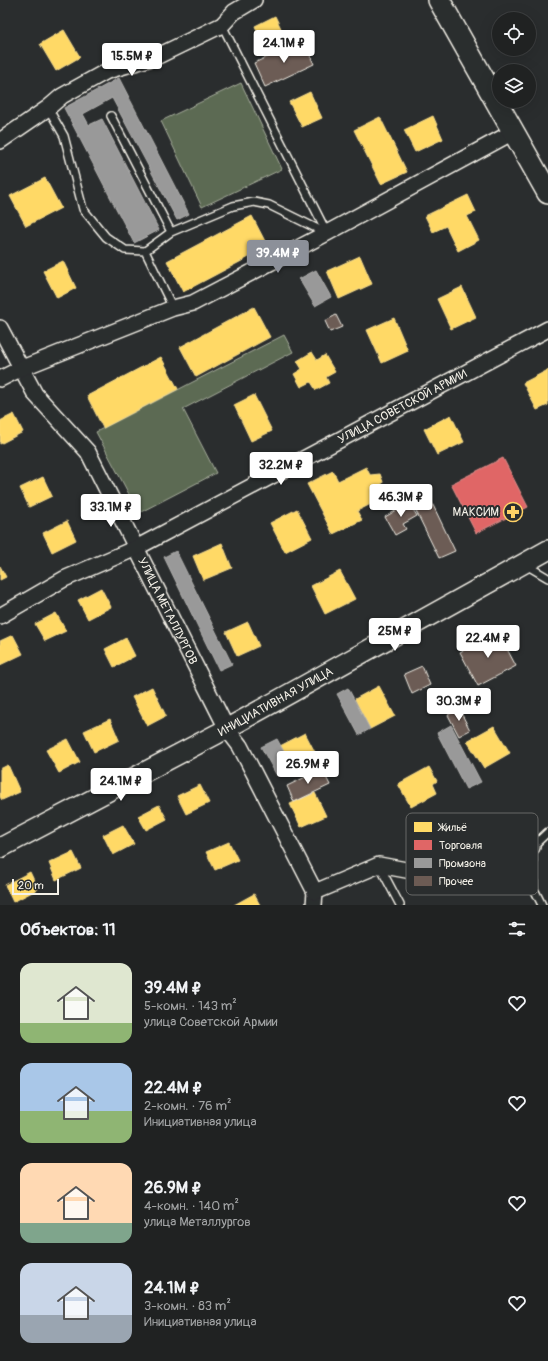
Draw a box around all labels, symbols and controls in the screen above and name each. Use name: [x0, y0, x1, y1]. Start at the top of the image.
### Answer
map controls: [492, 12, 536, 108]
button: locate: [492, 12, 536, 56]
pin: 24.1M ₽: [247, 30, 321, 64]
text: 24.1M ₽: [263, 35, 305, 51]
pin: 15.5M ₽: [95, 43, 169, 77]
text: 15.5M ₽: [111, 48, 153, 64]
button: layers: [492, 64, 536, 108]
pin: 39.4M ₽: [241, 240, 315, 274]
text: 39.4M ₽: [256, 245, 300, 261]
street label: УЛИЦА СОВЕТСКОЙ АРМИИ: [336, 366, 470, 447]
pin: 32.2M ₽: [244, 452, 318, 486]
text: 32.2M ₽: [259, 457, 303, 473]
pin: 46.3M ₽: [364, 484, 438, 518]
text: 46.3M ₽: [378, 489, 424, 505]
pin: 33.1M ₽: [74, 494, 148, 528]
text: 33.1M ₽: [90, 499, 132, 515]
pharmacy icon: МАКСИМ: [502, 501, 524, 523]
place label: МАКСИМ: [452, 505, 499, 520]
street label: УЛИЦА МЕТАЛЛУРГОВ: [134, 555, 200, 667]
pin: 25M ₽: [367, 618, 423, 652]
text: 25M ₽: [378, 623, 412, 639]
pin: 22.4M ₽: [451, 625, 525, 659]
text: 22.4M ₽: [466, 630, 510, 646]
street label: ИНИЦИАТИВНАЯ УЛИЦА: [216, 664, 336, 740]
pin: 30.3M ₽: [422, 688, 496, 722]
text: 30.3M ₽: [436, 693, 482, 709]
pin: 26.9M ₽: [271, 751, 345, 785]
text: 26.9M ₽: [286, 756, 330, 772]
pin: 24.1M ₽: [84, 768, 158, 802]
text: 24.1M ₽: [100, 773, 142, 789]
legend: [406, 813, 538, 895]
text: Жильё: [437, 821, 467, 834]
text: Торговля: [439, 839, 482, 852]
text: Промзона: [439, 857, 486, 870]
text: Прочее: [439, 875, 474, 888]
scale bar: [12, 877, 59, 896]
text: 20 m: [18, 879, 44, 892]
icon: filters: [506, 918, 528, 940]
text: Объектов: 11: [20, 919, 116, 940]
text: 39.4M ₽: [144, 977, 202, 998]
icon: home: [52, 979, 100, 1027]
icon: heart: [506, 992, 528, 1014]
text: 5-комн. · 143 m²: [144, 998, 237, 1014]
text: улица Советской Армии: [144, 1014, 278, 1030]
text: 22.4M ₽: [144, 1077, 203, 1098]
icon: home: [52, 1079, 100, 1127]
icon: heart: [506, 1092, 528, 1114]
text: 2-комн. · 76 m²: [144, 1098, 232, 1114]
text: Инициативная улица: [144, 1114, 257, 1130]
text: 26.9M ₽: [144, 1177, 202, 1198]
icon: home: [52, 1179, 100, 1227]
icon: heart: [506, 1192, 528, 1214]
text: 4-комн. · 140 m²: [144, 1198, 239, 1214]
text: улица Металлургов: [144, 1214, 251, 1230]
text: 24.1M ₽: [144, 1277, 200, 1298]
icon: home: [52, 1279, 100, 1327]
icon: heart: [506, 1292, 528, 1314]
text: 3-комн. · 83 m²: [144, 1298, 231, 1314]
text: Инициативная улица: [144, 1314, 257, 1330]

